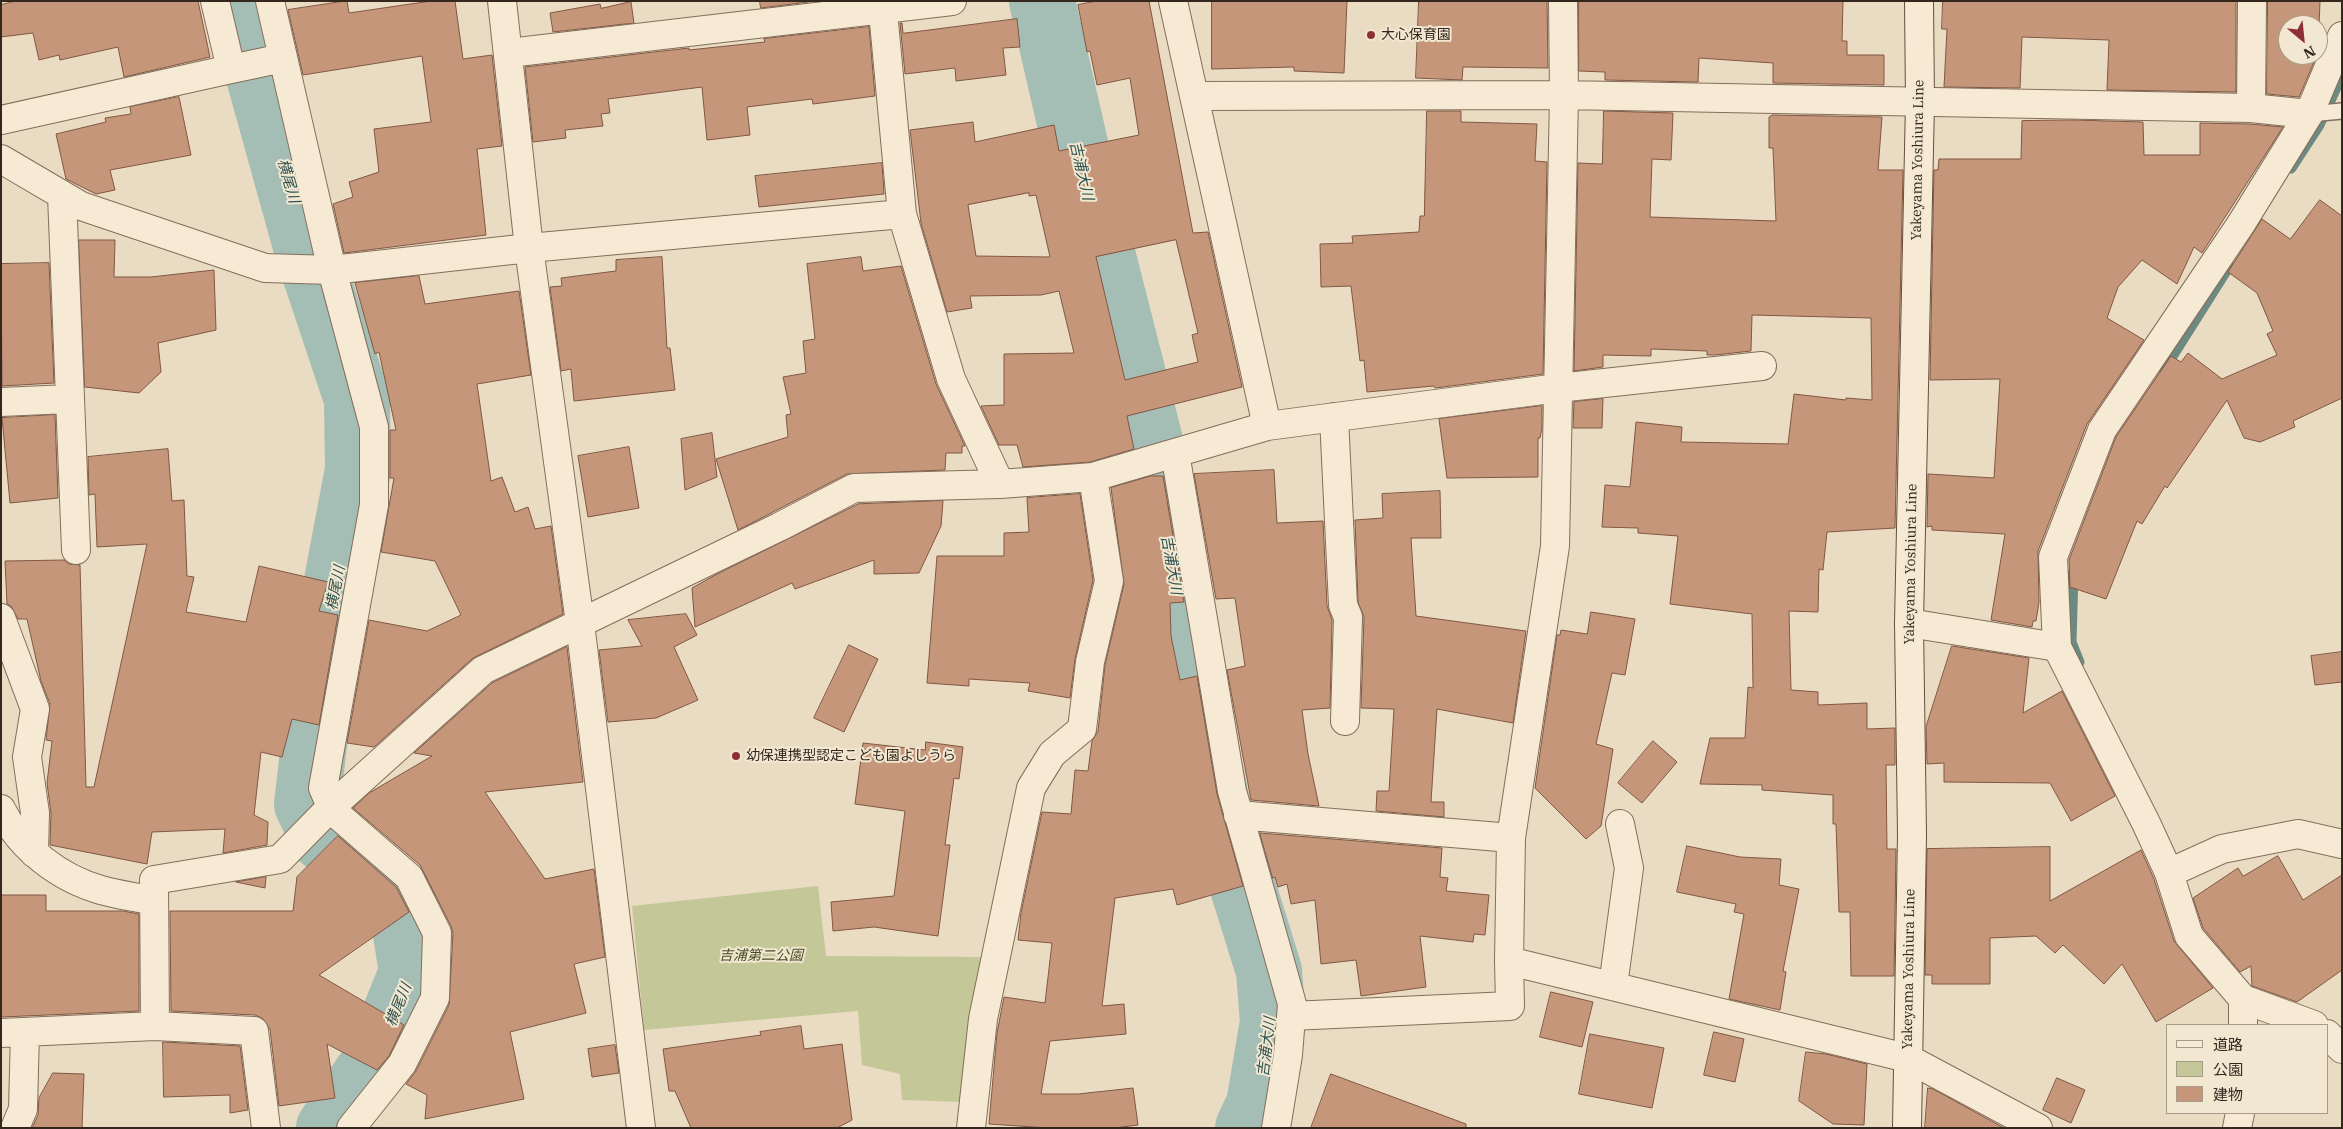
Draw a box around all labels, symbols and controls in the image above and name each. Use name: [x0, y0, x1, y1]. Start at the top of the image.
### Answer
north arrow: [2278, 15, 2328, 65]
place label: 大心保育園: [1381, 27, 1451, 43]
marker: 大心保育園: [1365, 29, 1377, 41]
text: N: [2300, 42, 2319, 63]
street label: Yakeyama Yoshiura Line: [1908, 79, 1928, 241]
water label: 吉浦大川: [1065, 140, 1097, 202]
water label: 横尾川: [273, 157, 303, 205]
street label: Yakeyama Yoshiura Line: [1901, 483, 1921, 645]
water label: 吉浦大川: [1157, 534, 1185, 596]
water label: 横尾川: [323, 564, 349, 612]
place label: 幼保連携型認定こども園よしうら: [746, 748, 956, 764]
marker: 幼保連携型認定こども園よしうら: [730, 750, 742, 762]
street label: Yakeyama Yoshiura Line: [1899, 888, 1919, 1050]
park label: 吉浦第二公園: [719, 948, 803, 964]
water label: 横尾川: [382, 981, 416, 1029]
water label: 吉浦大川: [1254, 1016, 1280, 1078]
legend: [2166, 1024, 2328, 1114]
text: 道路: [2213, 1035, 2243, 1054]
text: 公園: [2213, 1060, 2243, 1079]
text: 建物: [2213, 1085, 2243, 1104]

